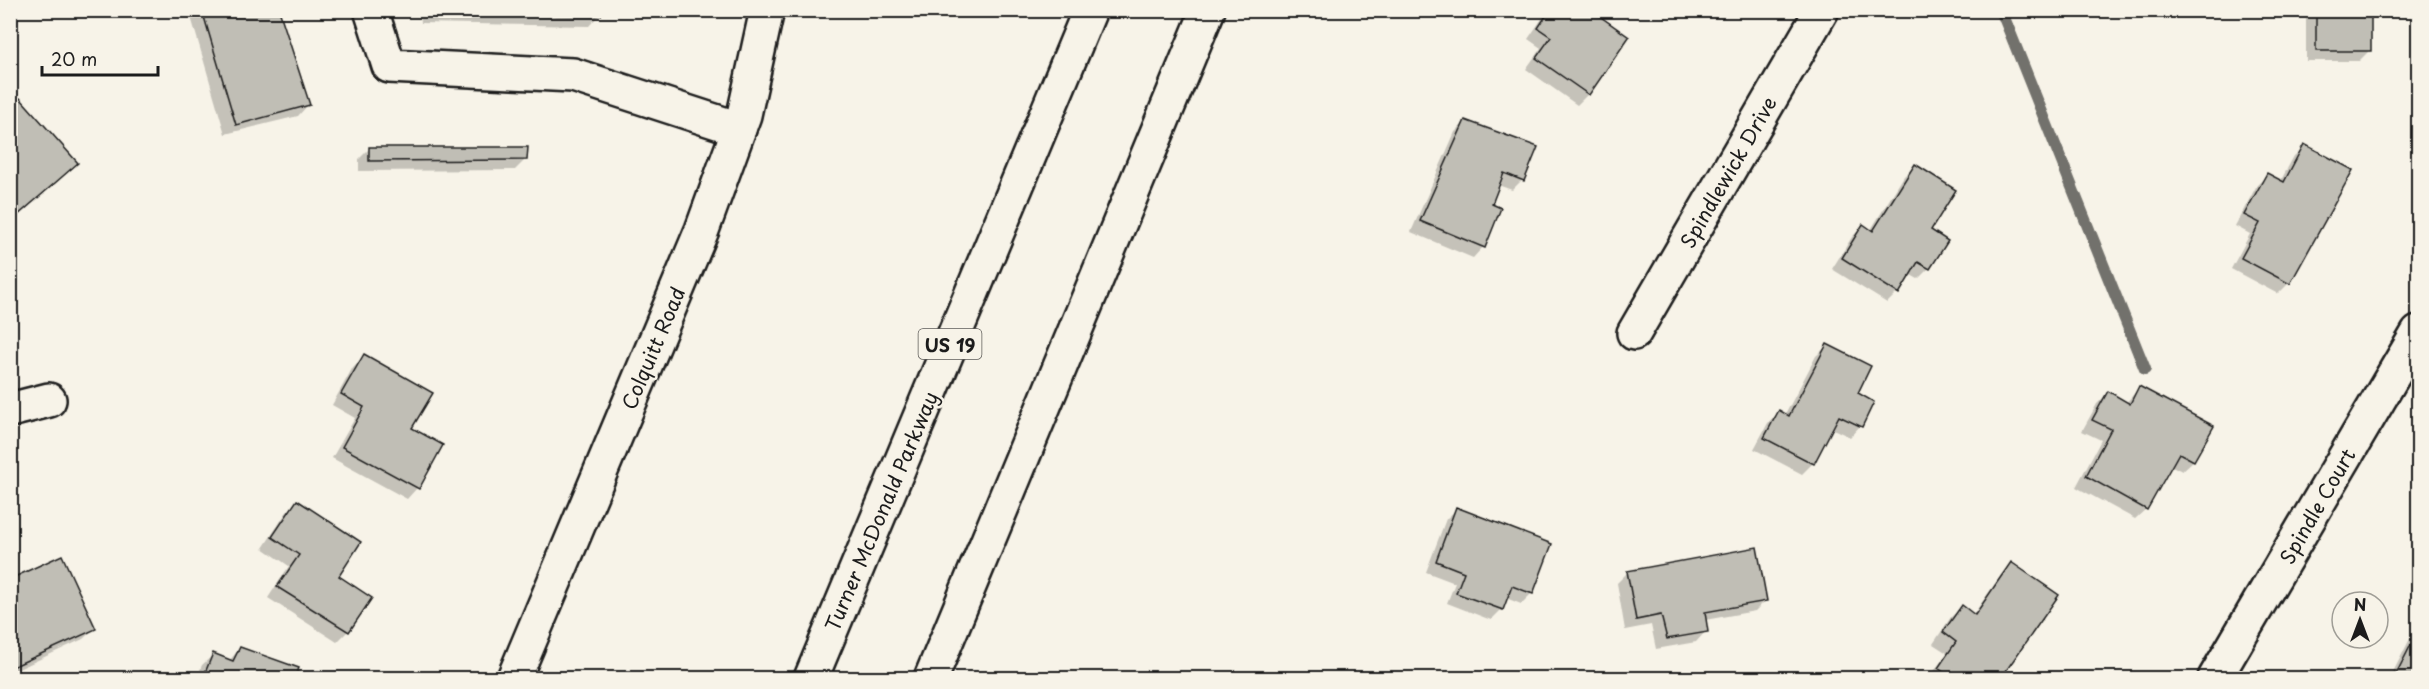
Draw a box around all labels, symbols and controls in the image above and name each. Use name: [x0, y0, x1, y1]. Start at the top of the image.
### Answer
scale bar: [42, 39, 158, 77]
text: 20 m: [51, 45, 97, 72]
street label: Spindlewick Drive: [1672, 91, 1784, 253]
street label: Colquitt Road: [614, 282, 692, 414]
road number: US 19: [918, 329, 982, 359]
street label: Turner McDonald Parkway: [817, 387, 945, 635]
street label: Spindle Court: [2272, 443, 2362, 569]
north arrow: [2330, 590, 2390, 650]
text: N: [2354, 592, 2366, 616]

